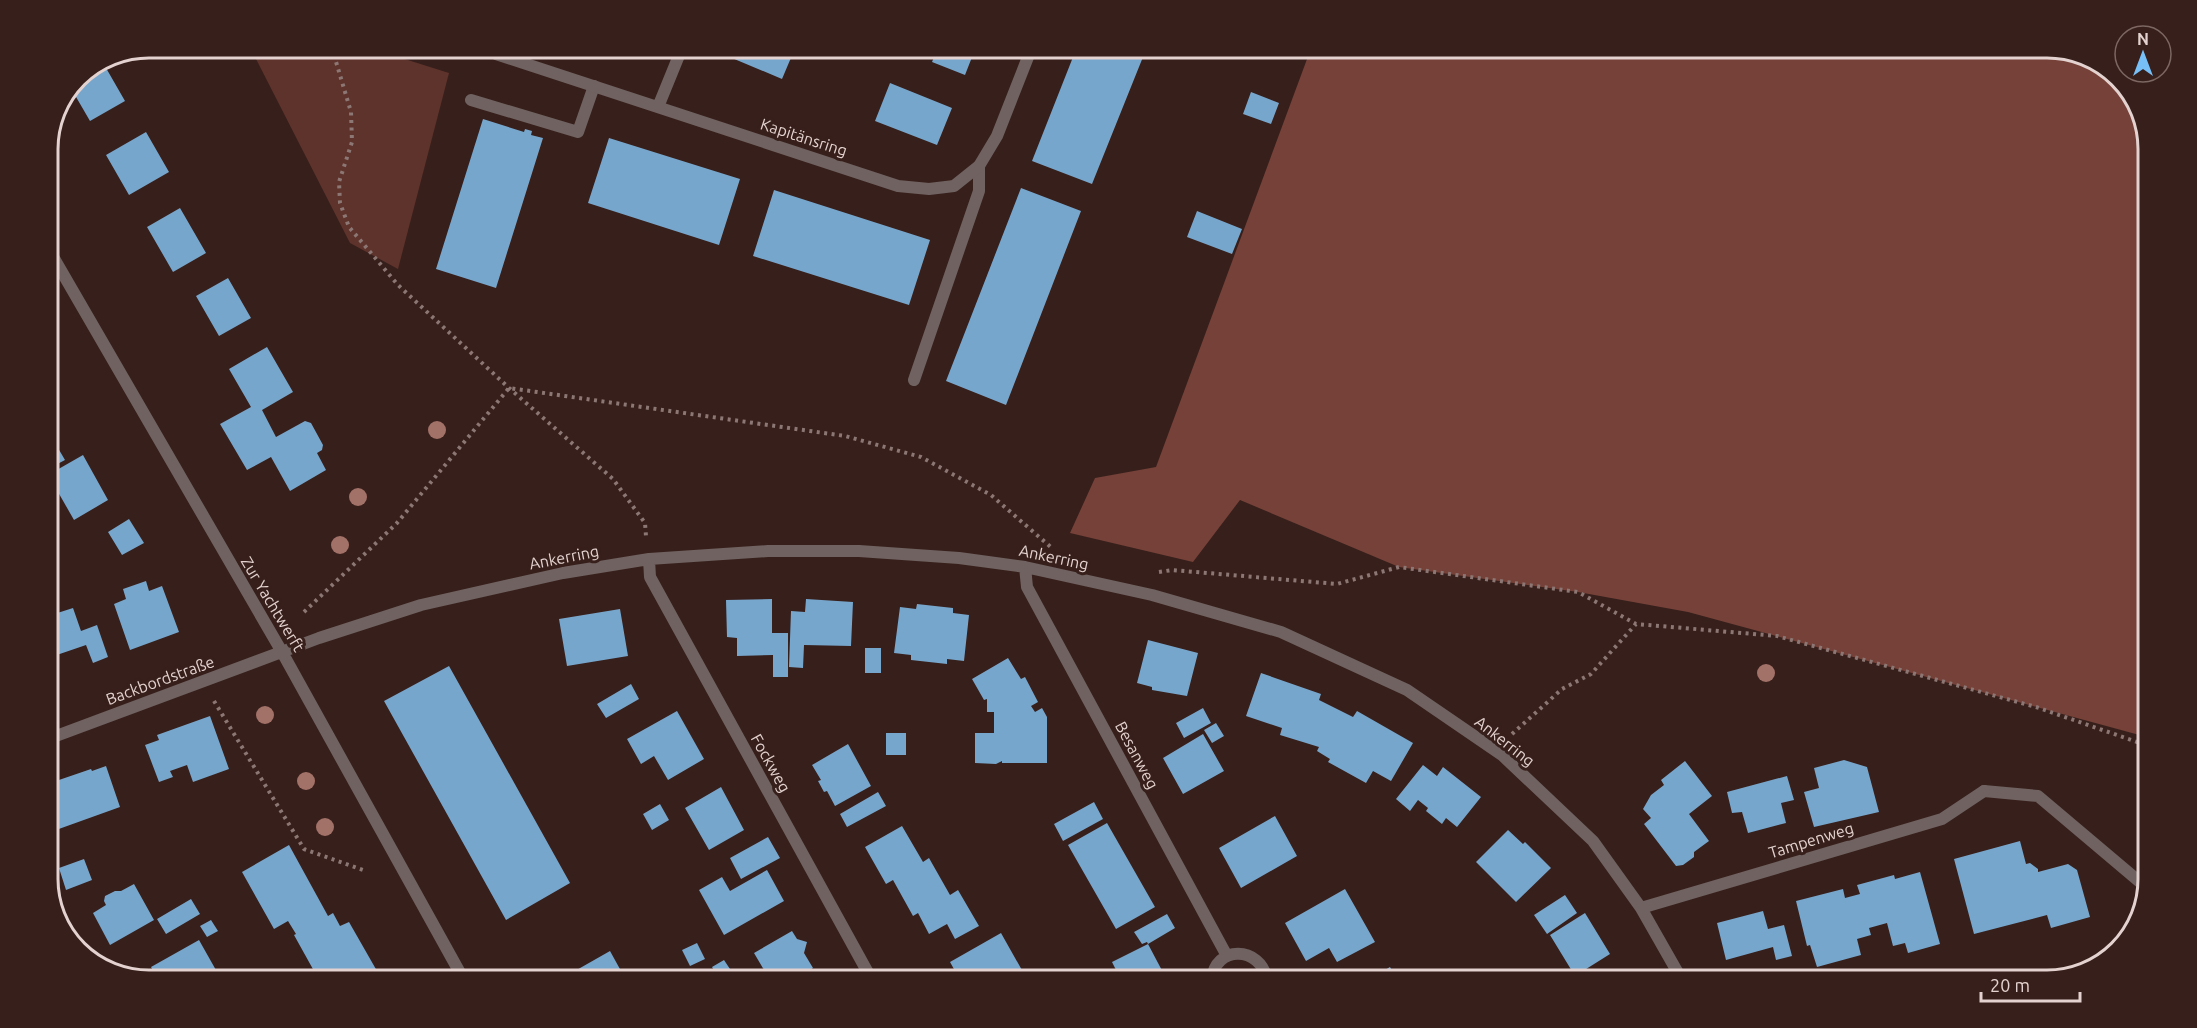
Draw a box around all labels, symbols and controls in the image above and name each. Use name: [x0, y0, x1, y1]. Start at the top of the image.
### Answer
north arrow: [2113, 24, 2173, 84]
text: N: [2137, 30, 2149, 48]
street label: Kapitänsring: [758, 115, 850, 159]
street label: Ankerring: [528, 541, 600, 573]
street label: Ankerring: [1018, 541, 1090, 573]
street label: Zur Yachtwerft: [238, 553, 309, 655]
street label: Backbordstraße: [103, 652, 217, 708]
street label: Ankerring: [1472, 712, 1538, 770]
street label: Besanweg: [1112, 718, 1162, 792]
street label: Fockweg: [748, 731, 794, 795]
street label: Tampenweg: [1766, 819, 1856, 861]
scale bar: [1981, 965, 2080, 1003]
text: 20 m: [1990, 975, 2030, 995]

